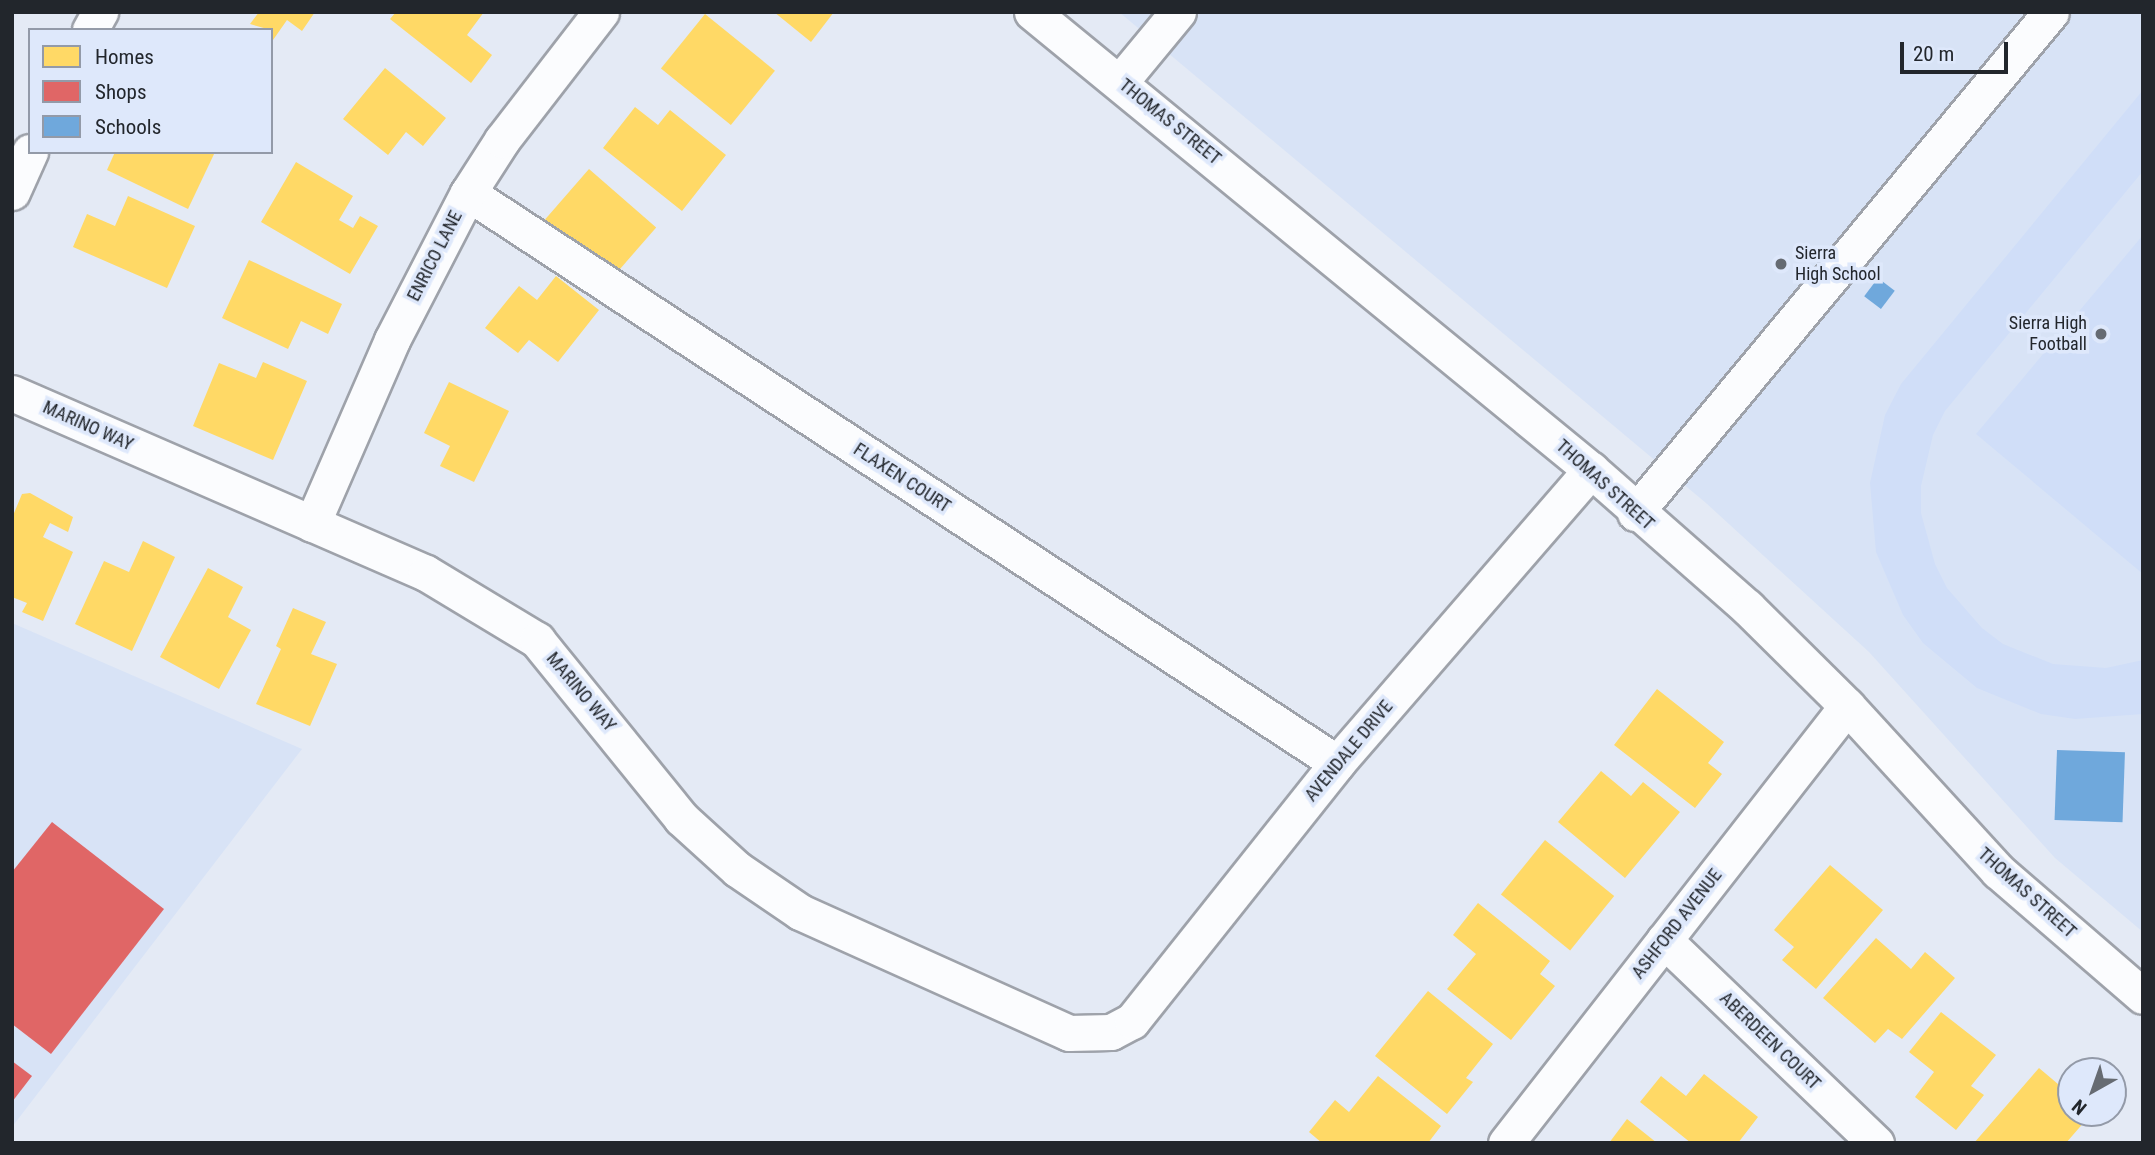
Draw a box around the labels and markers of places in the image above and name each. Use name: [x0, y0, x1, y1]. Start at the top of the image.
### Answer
place label: Sierra High School: [1795, 243, 1881, 286]
marker: Sierra High School: [1773, 256, 1789, 272]
place label: Sierra High Football: [2009, 313, 2087, 356]
marker: Sierra High Football: [2093, 326, 2109, 342]

